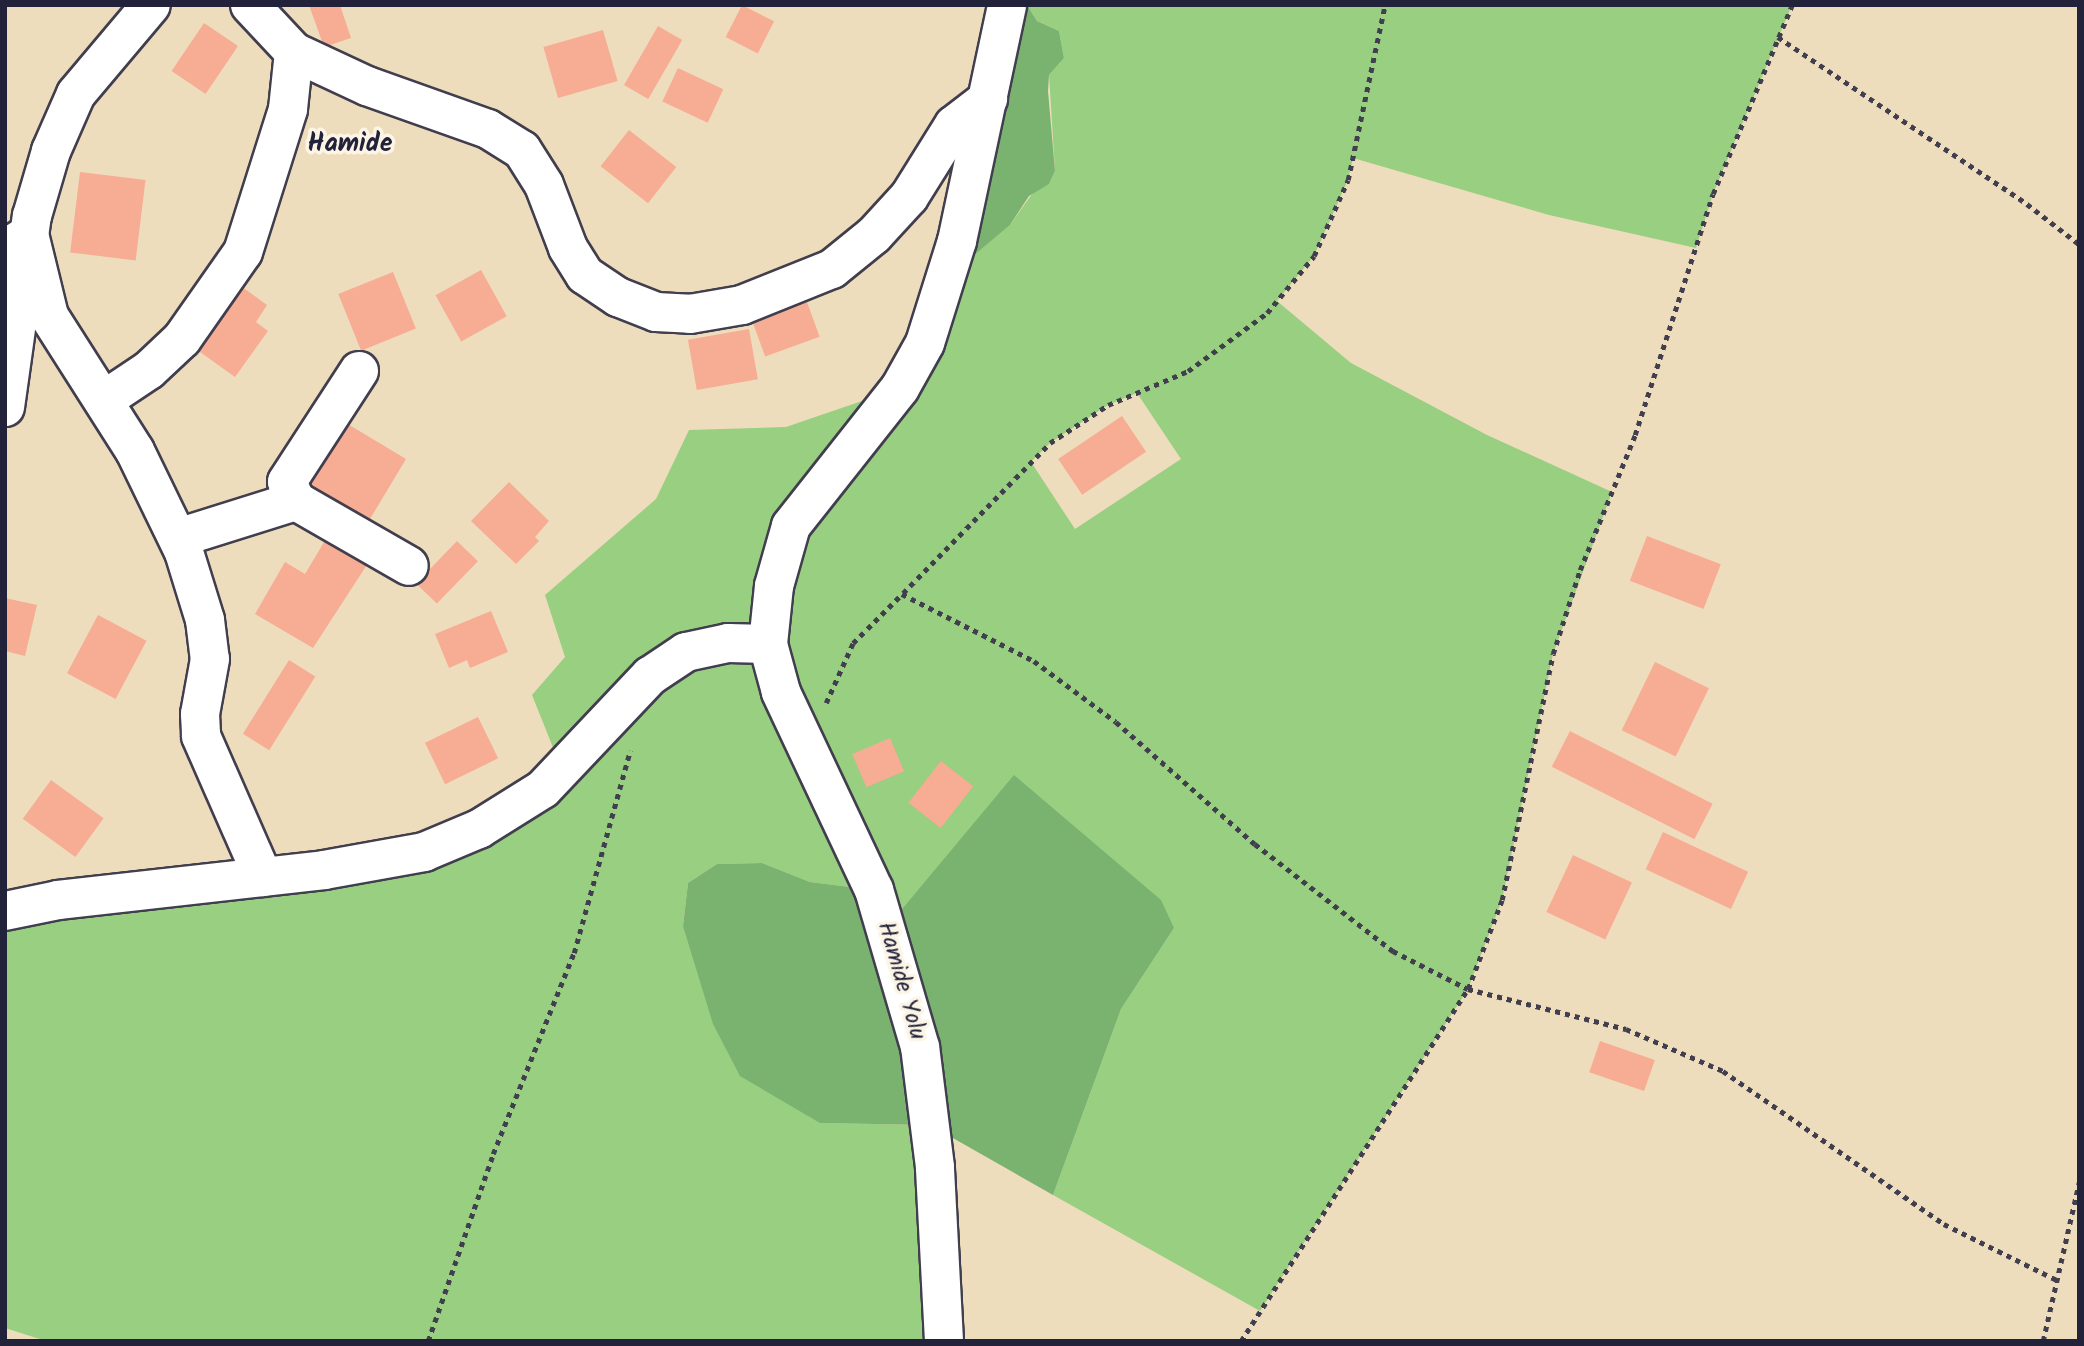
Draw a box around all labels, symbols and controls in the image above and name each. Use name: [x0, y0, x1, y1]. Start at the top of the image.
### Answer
district label: Hamide: [308, 129, 392, 161]
street label: Hamide Yolu: [871, 919, 931, 1043]

